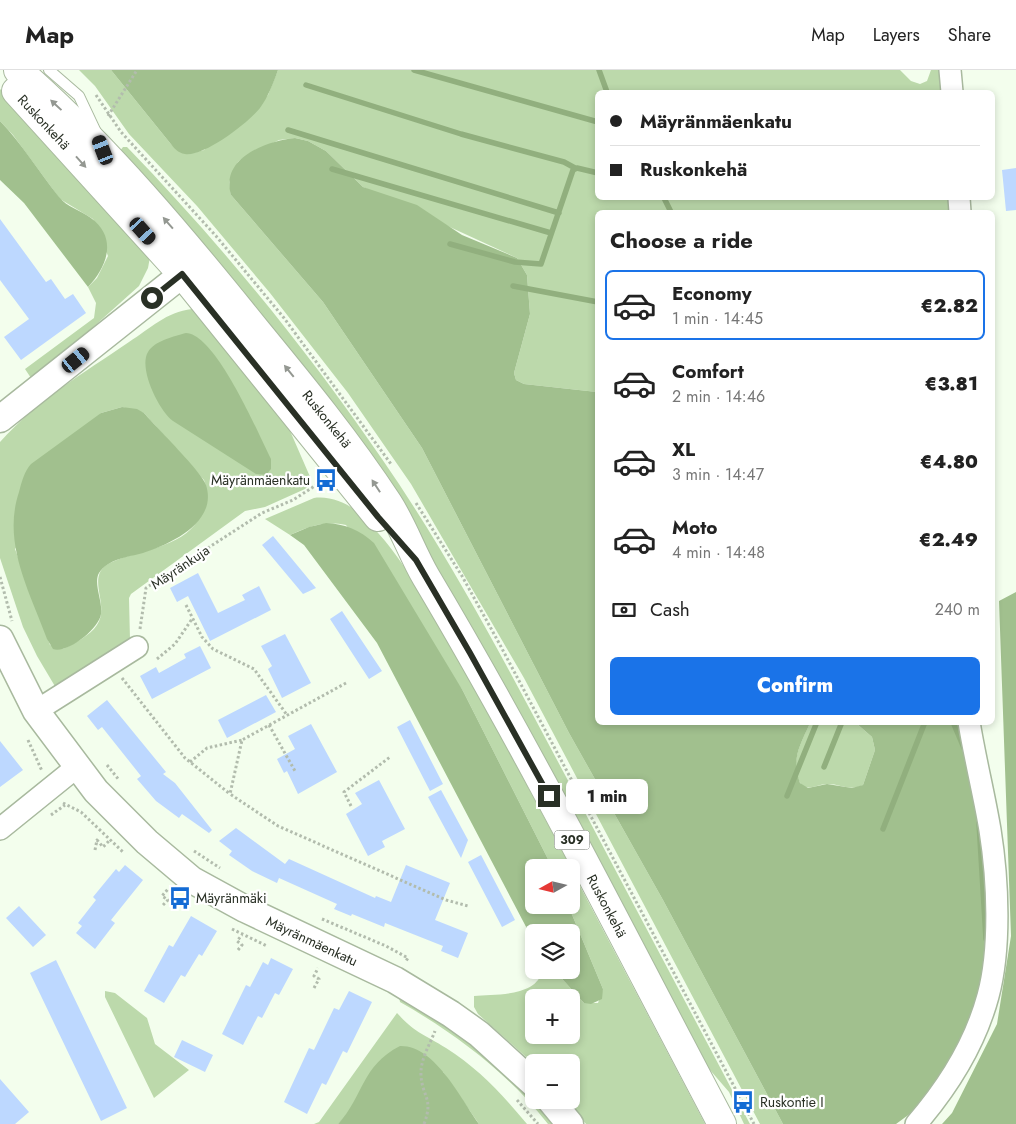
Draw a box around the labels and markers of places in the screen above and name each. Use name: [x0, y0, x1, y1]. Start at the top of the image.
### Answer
bus stop icon: Mäyränmäenkatu: [313, 467, 339, 493]
place label: Mäyränmäenkatu: [211, 470, 310, 490]
bus stop icon: Mäyränmäki: [167, 885, 193, 911]
place label: Mäyränmäki: [196, 888, 267, 908]
bus stop icon: Ruskontie I: [730, 1089, 756, 1115]
place label: Ruskontie I: [760, 1092, 824, 1112]

